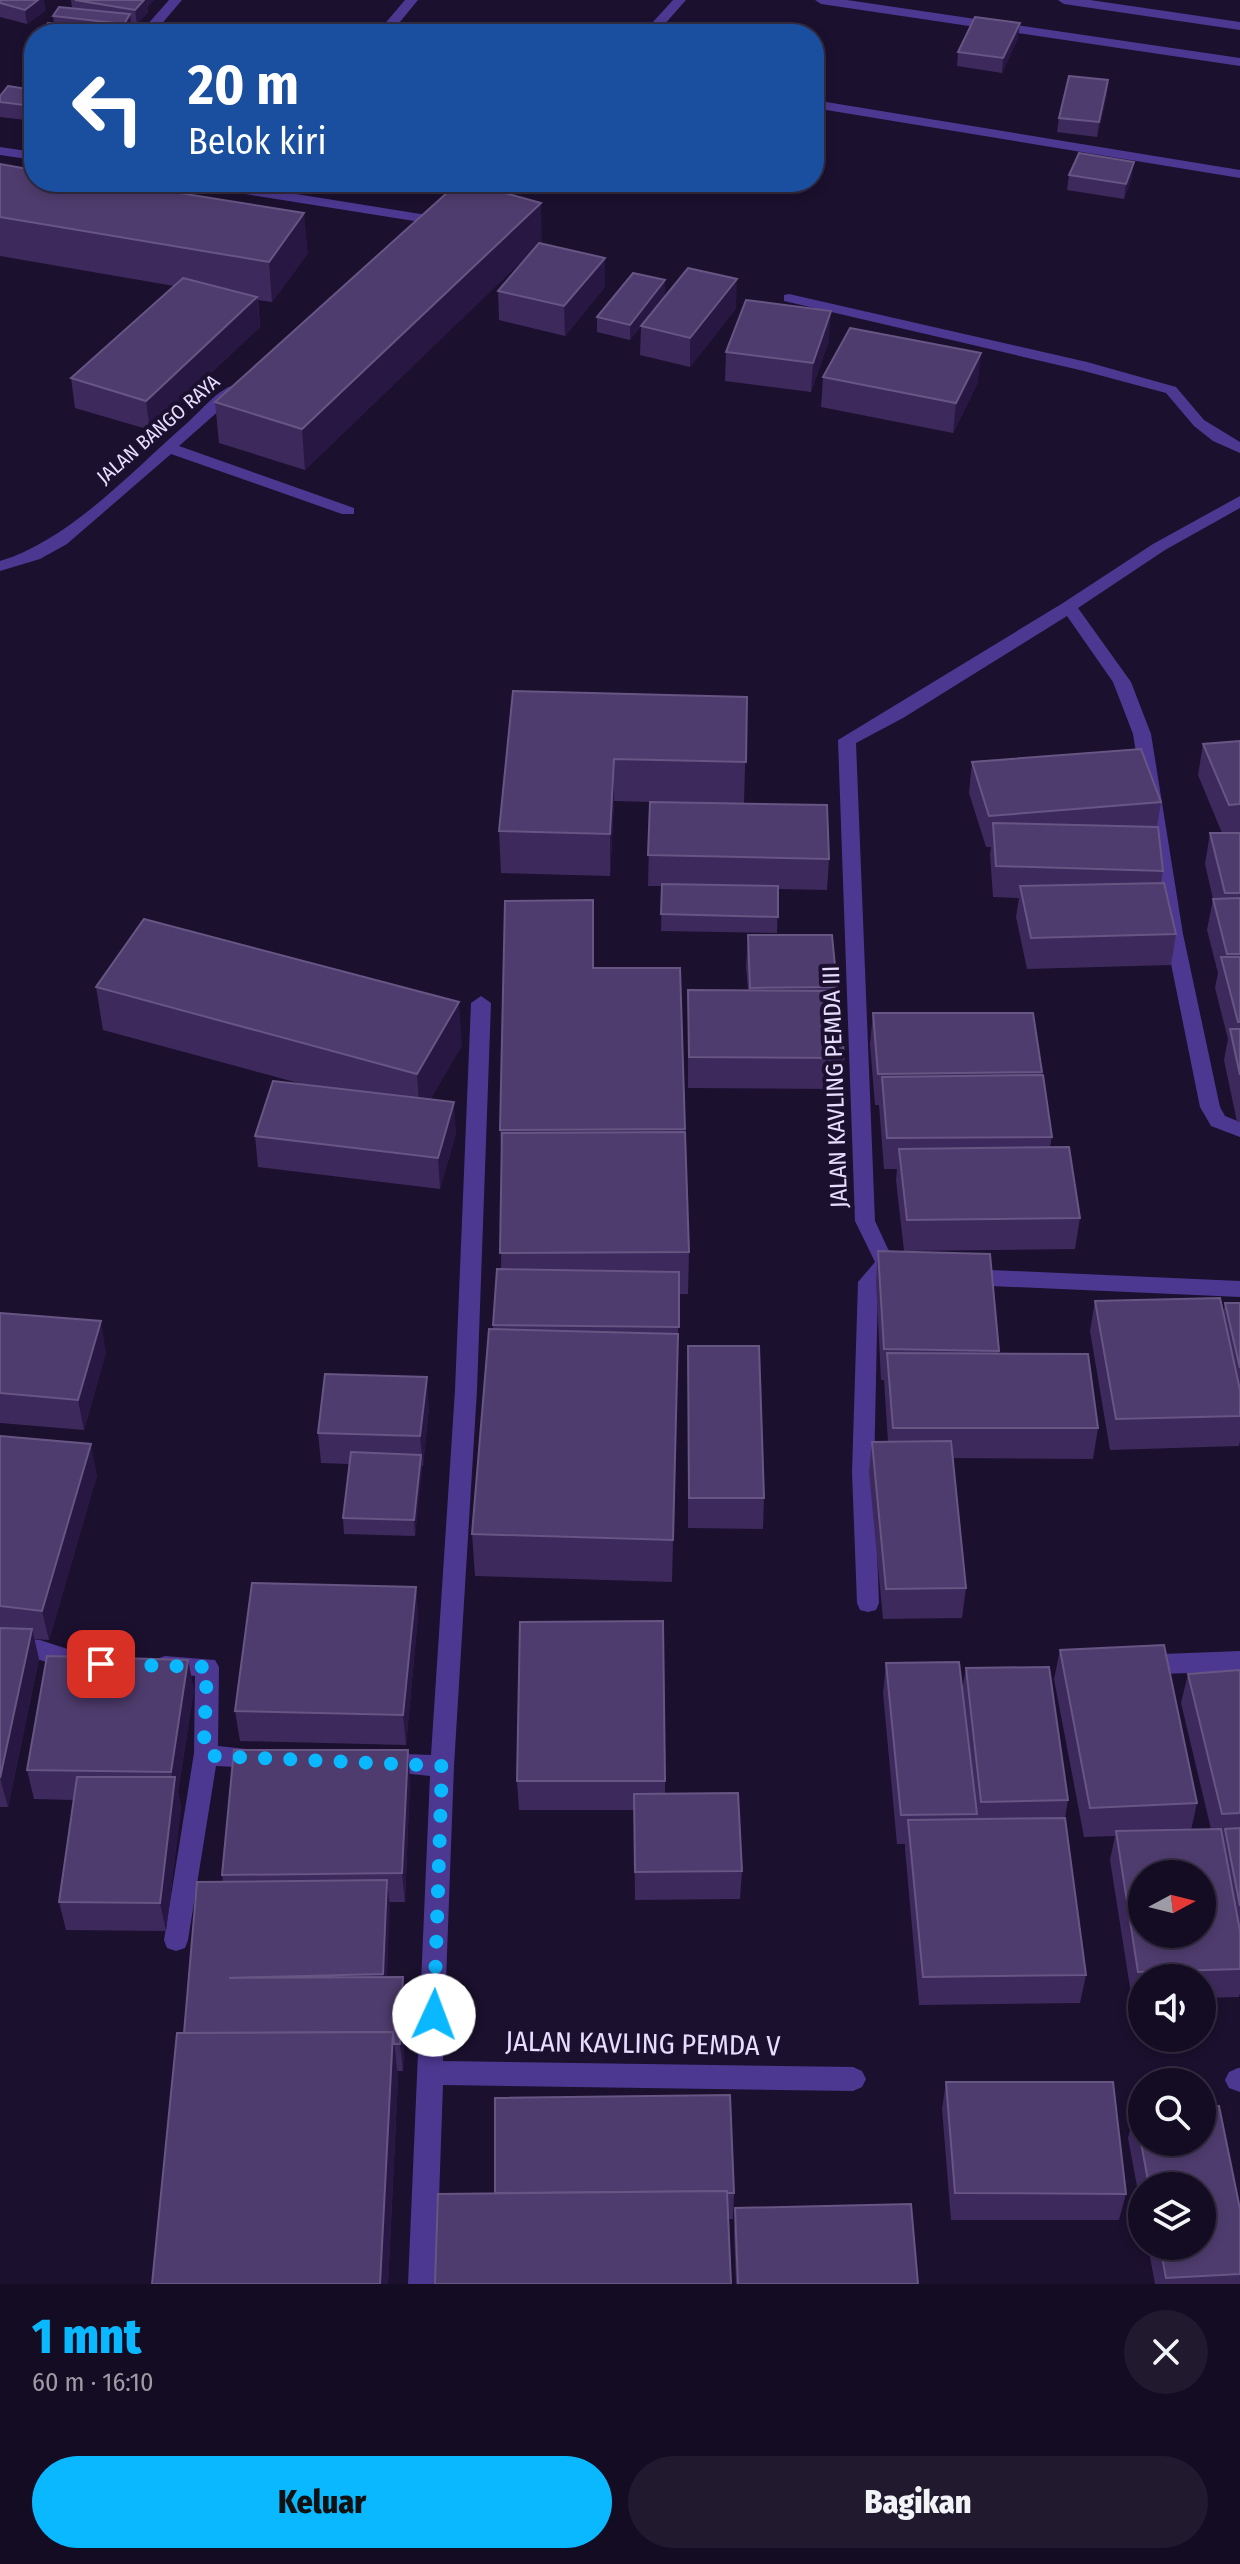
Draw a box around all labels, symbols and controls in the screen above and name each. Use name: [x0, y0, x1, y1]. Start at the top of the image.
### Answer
text: 20 m: [188, 52, 299, 119]
icon: left: [56, 56, 160, 160]
text: Belok kiri: [188, 120, 326, 164]
street label: JALAN BANGO RAYA: [92, 369, 224, 489]
street label: JALAN KAVLING PEMDA III: [817, 965, 853, 1209]
pin: [67, 1630, 135, 1698]
icon: arrive: [79, 1642, 123, 1686]
north arrow: [1128, 1860, 1216, 1948]
map controls: [1128, 1860, 1216, 2260]
button: sound: [1128, 1964, 1216, 2052]
position arrow: [392, 1973, 476, 2057]
street label: JALAN KAVLING PEMDA V: [505, 2025, 782, 2062]
button: search: [1128, 2068, 1216, 2156]
button: layers: [1128, 2172, 1216, 2260]
text: 1 mnt: [32, 2308, 141, 2366]
button: close: [1124, 2310, 1208, 2394]
text: 60 m · 16:10: [32, 2367, 153, 2398]
button: Keluar: [32, 2456, 612, 2548]
button: Bagikan: [628, 2456, 1208, 2548]

